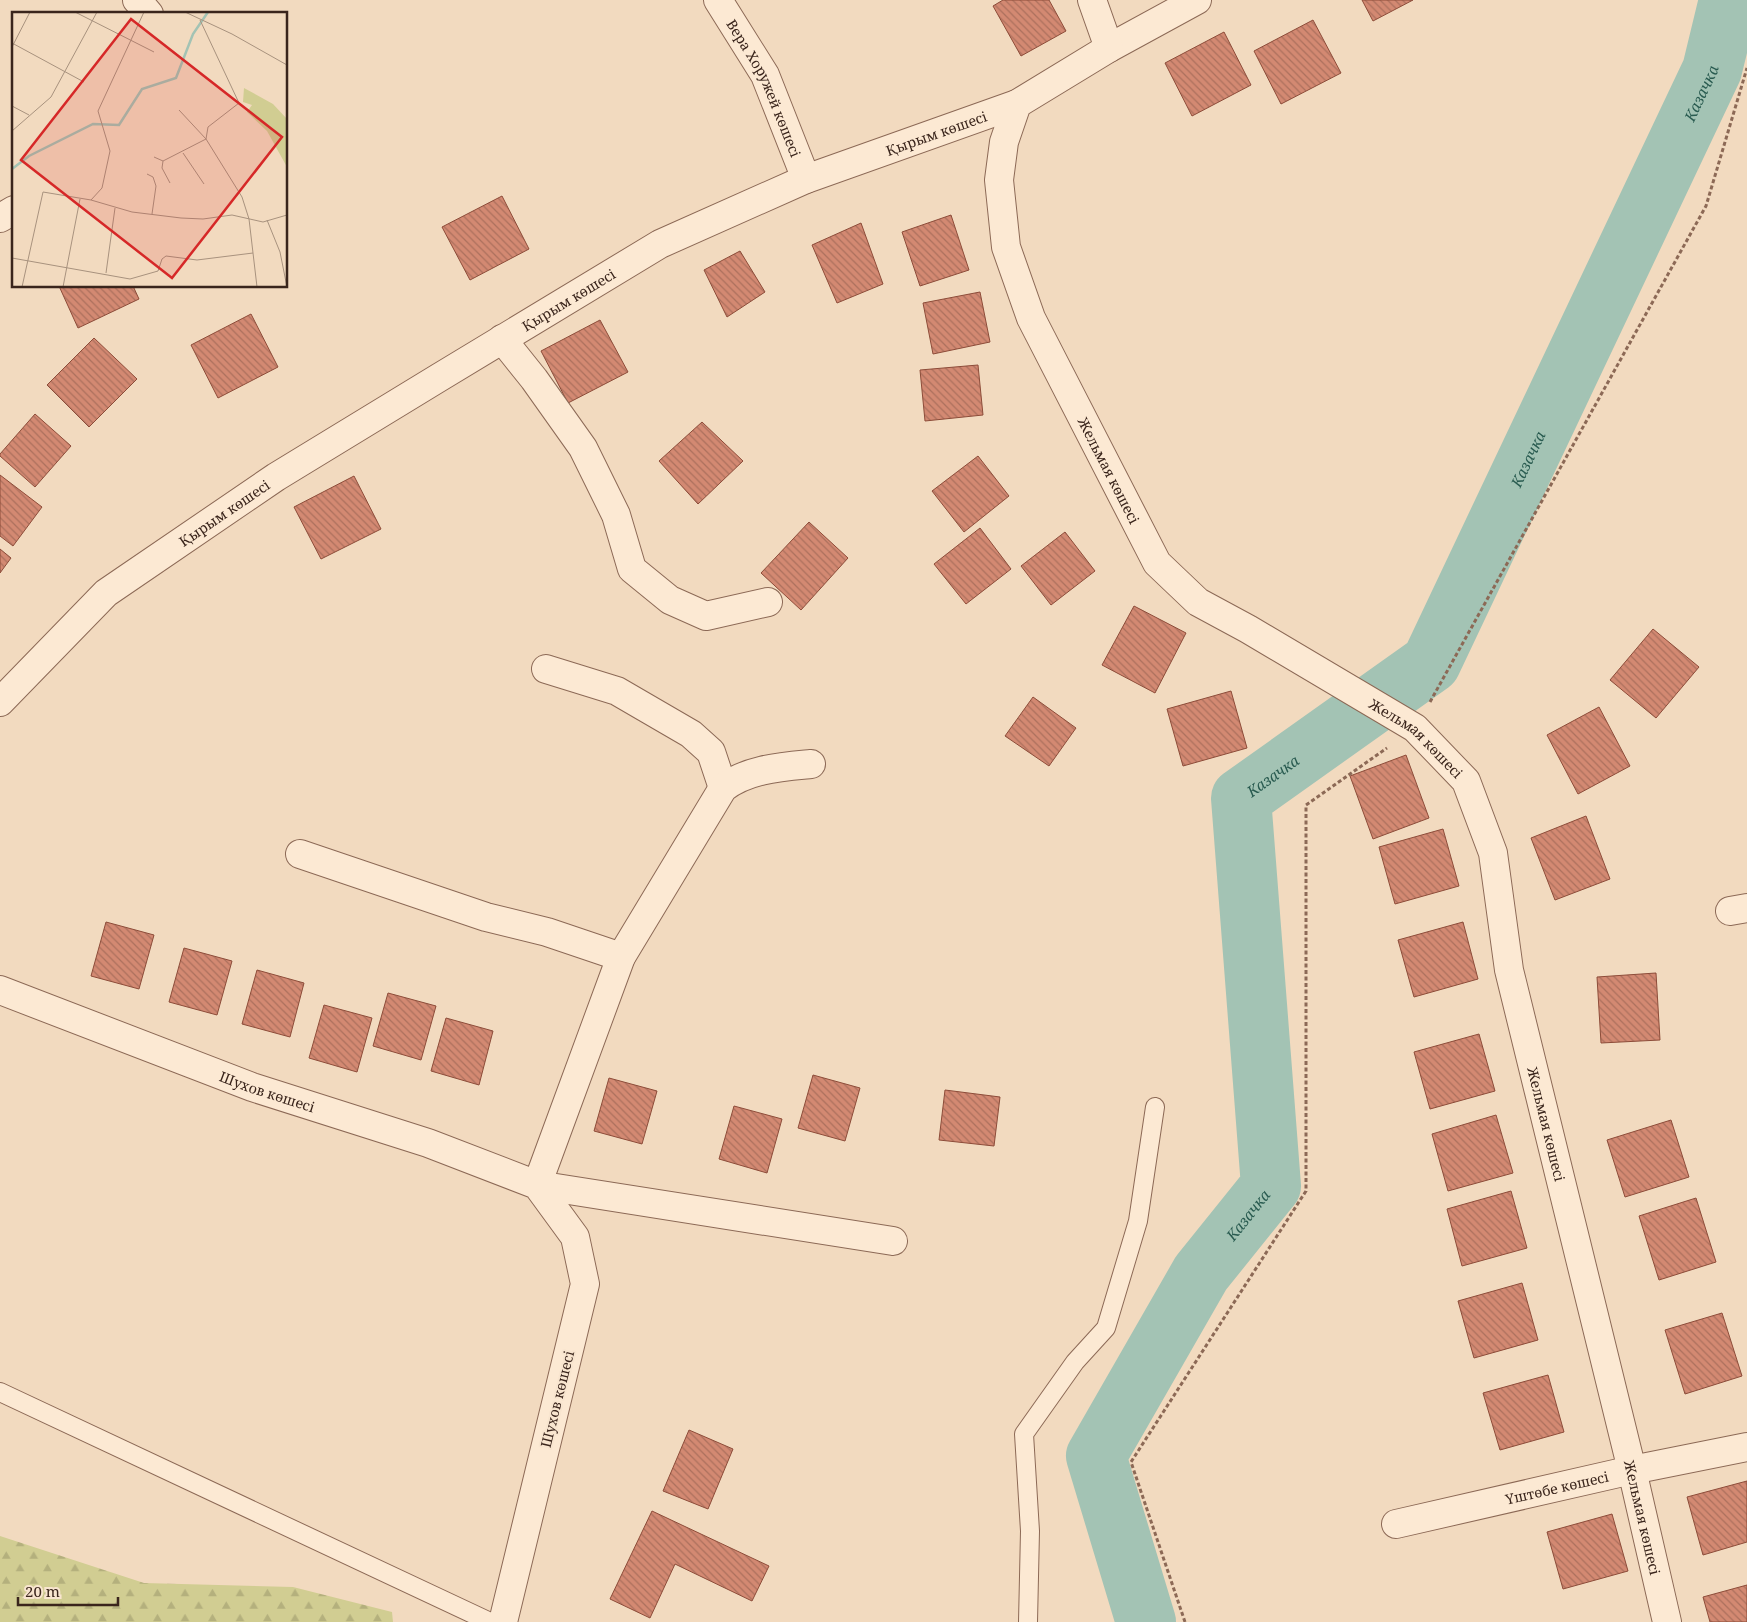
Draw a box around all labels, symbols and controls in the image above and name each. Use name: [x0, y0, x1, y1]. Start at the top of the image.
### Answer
inset map: [12, 12, 288, 288]
street label: Вера Хоружей көшесі: [723, 15, 806, 160]
water label: Казачка: [1679, 63, 1723, 125]
street label: Қырым көшесі: [883, 106, 990, 159]
street label: Қырым көшесі: [518, 264, 619, 335]
street label: Жельмая көшесі: [1074, 413, 1145, 527]
water label: Казачка: [1505, 427, 1550, 491]
street label: Қырым көшесі: [175, 475, 273, 550]
street label: Жельмая көшесі: [1365, 693, 1468, 782]
water label: Казачка: [1242, 750, 1303, 802]
street label: Жельмая көшесі: [1523, 1064, 1570, 1183]
street label: Шухов көшесі: [217, 1066, 318, 1116]
water label: Казачка: [1221, 1185, 1275, 1245]
street label: Шухов көшесі: [536, 1348, 578, 1449]
street label: Жельмая көшесі: [1620, 1457, 1665, 1577]
street label: Үштөбе көшесі: [1502, 1466, 1611, 1508]
scale bar: [18, 1574, 118, 1606]
text: 20 m: [25, 1581, 60, 1601]

